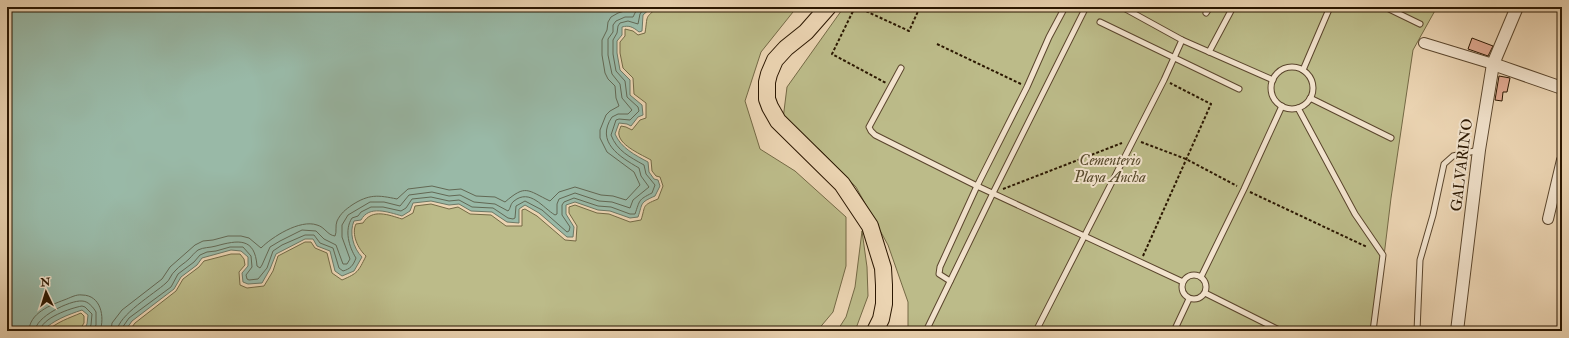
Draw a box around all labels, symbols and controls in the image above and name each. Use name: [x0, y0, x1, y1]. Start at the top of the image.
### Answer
street label: GALVARINO: [1447, 117, 1477, 213]
park label: Cementerio Playa Ancha: [1073, 151, 1146, 187]
north arrow: [26, 272, 66, 312]
text: N: [39, 276, 52, 289]

